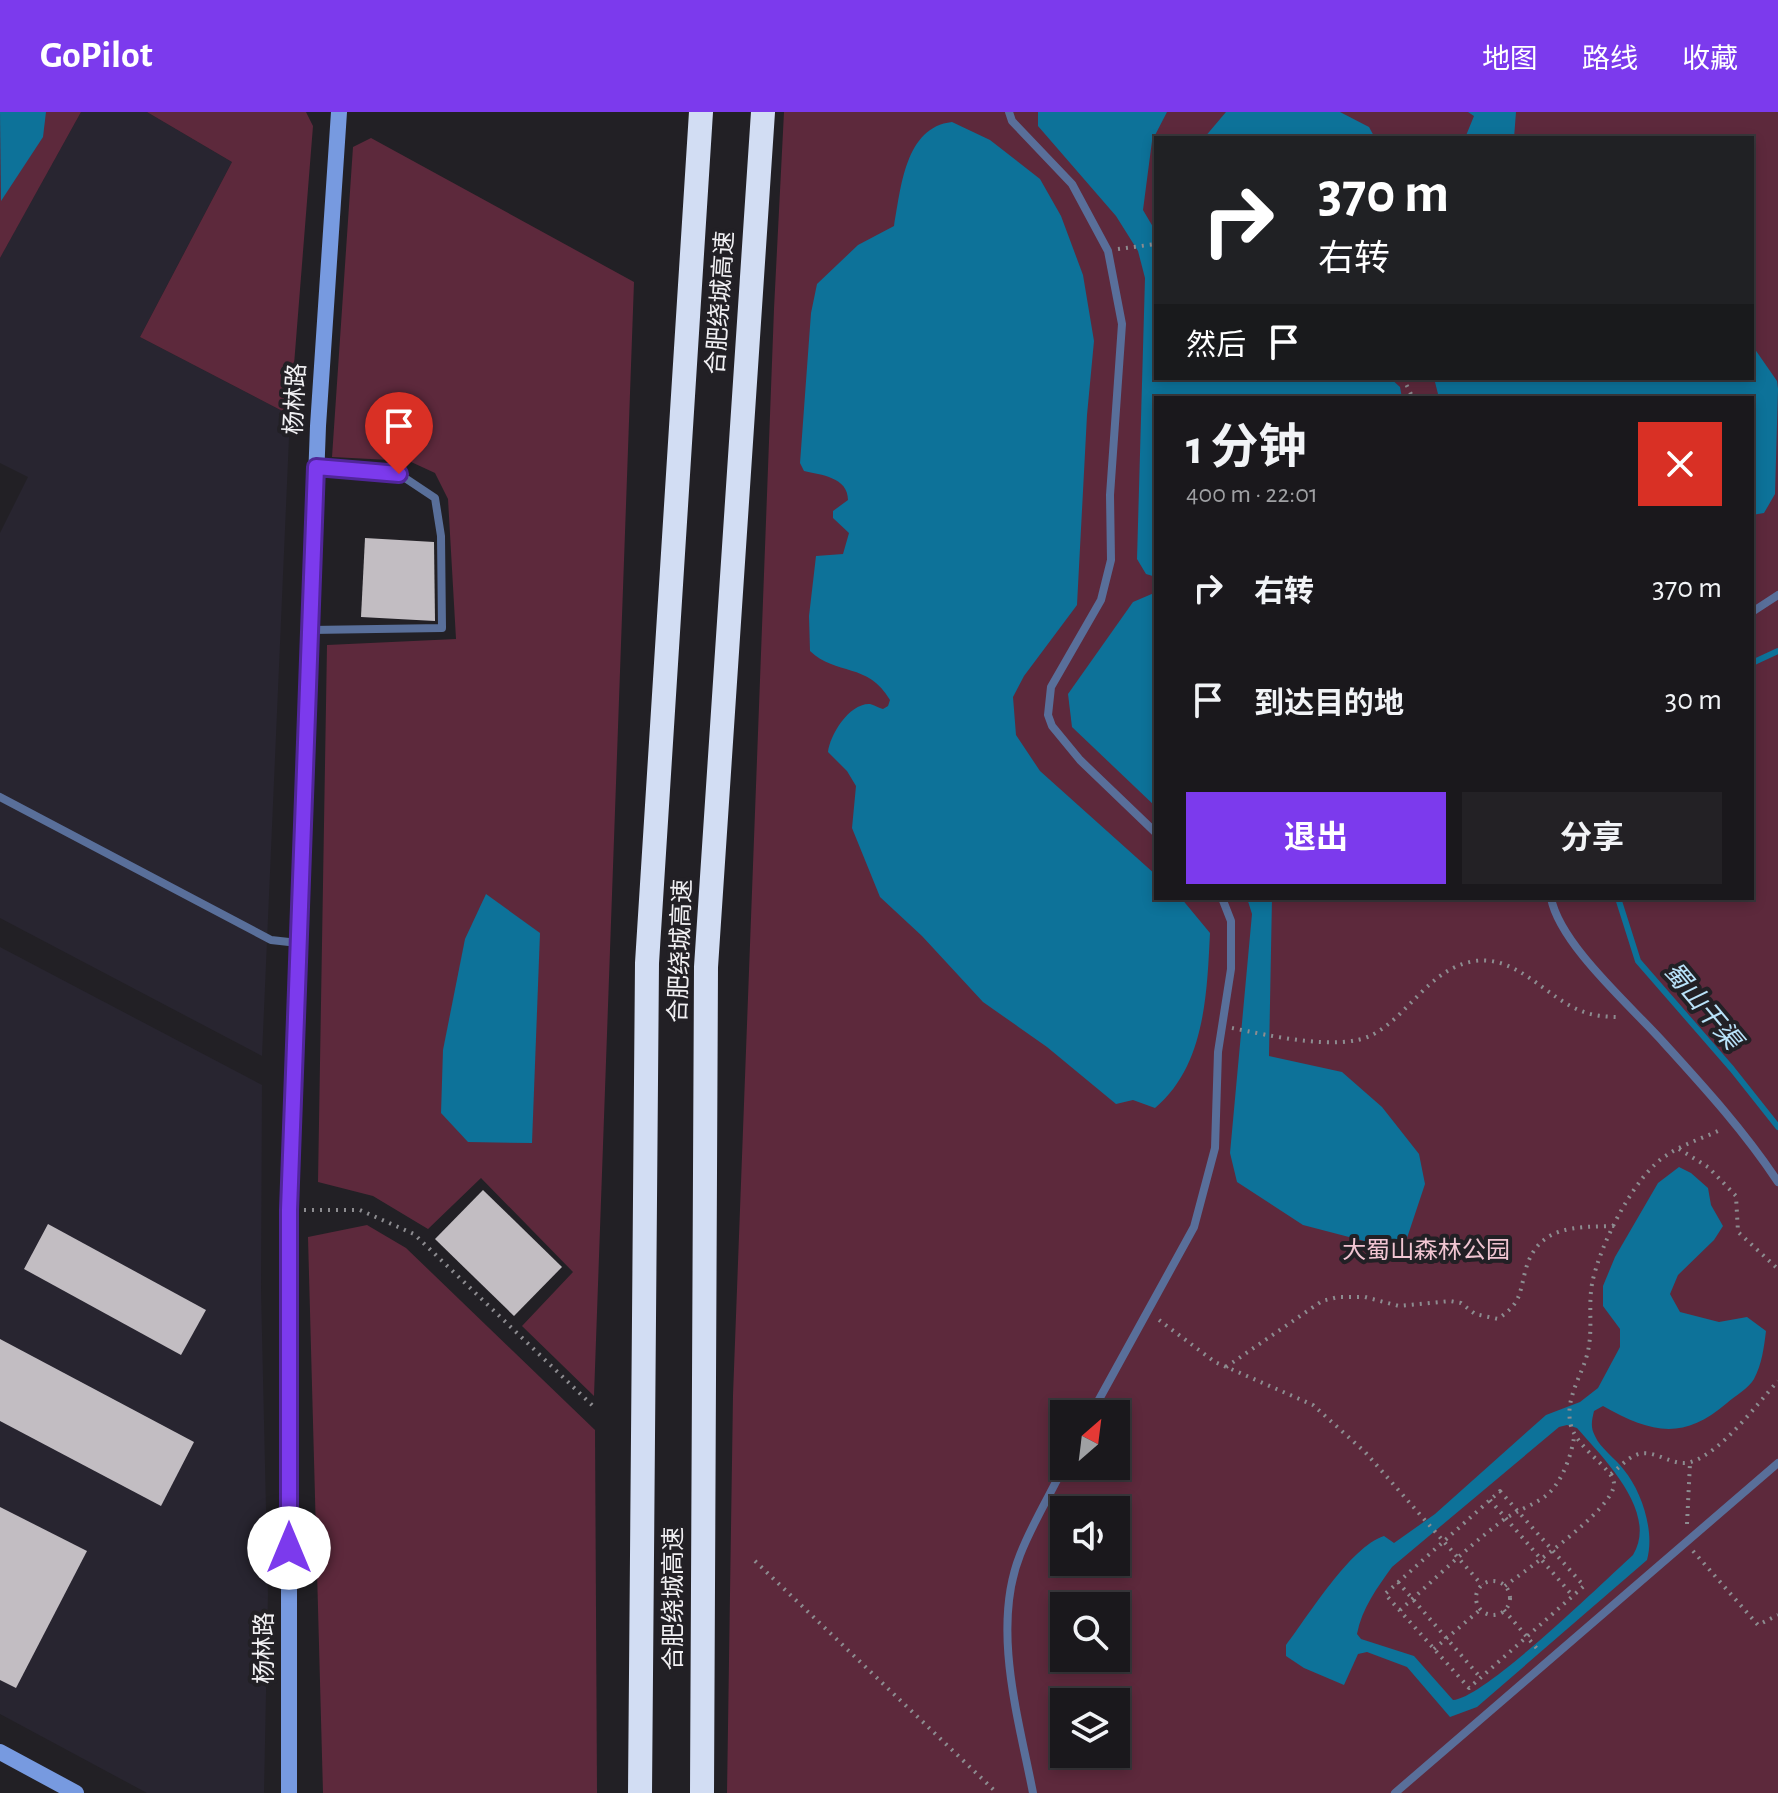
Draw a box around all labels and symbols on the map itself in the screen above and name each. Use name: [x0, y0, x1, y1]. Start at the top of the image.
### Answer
street label: 合肥绕城高速: [702, 230, 738, 376]
street label: 杨林路: [280, 362, 310, 436]
pin: [365, 392, 433, 474]
street label: 合肥绕城高速: [664, 879, 696, 1023]
water label: 蜀山干渠: [1659, 957, 1749, 1057]
park label: 大蜀山森林公园: [1342, 1237, 1510, 1263]
north arrow: [1050, 1400, 1130, 1480]
position arrow: [247, 1506, 331, 1590]
street label: 合肥绕城高速: [660, 1527, 686, 1671]
street label: 杨林路: [251, 1612, 277, 1684]

